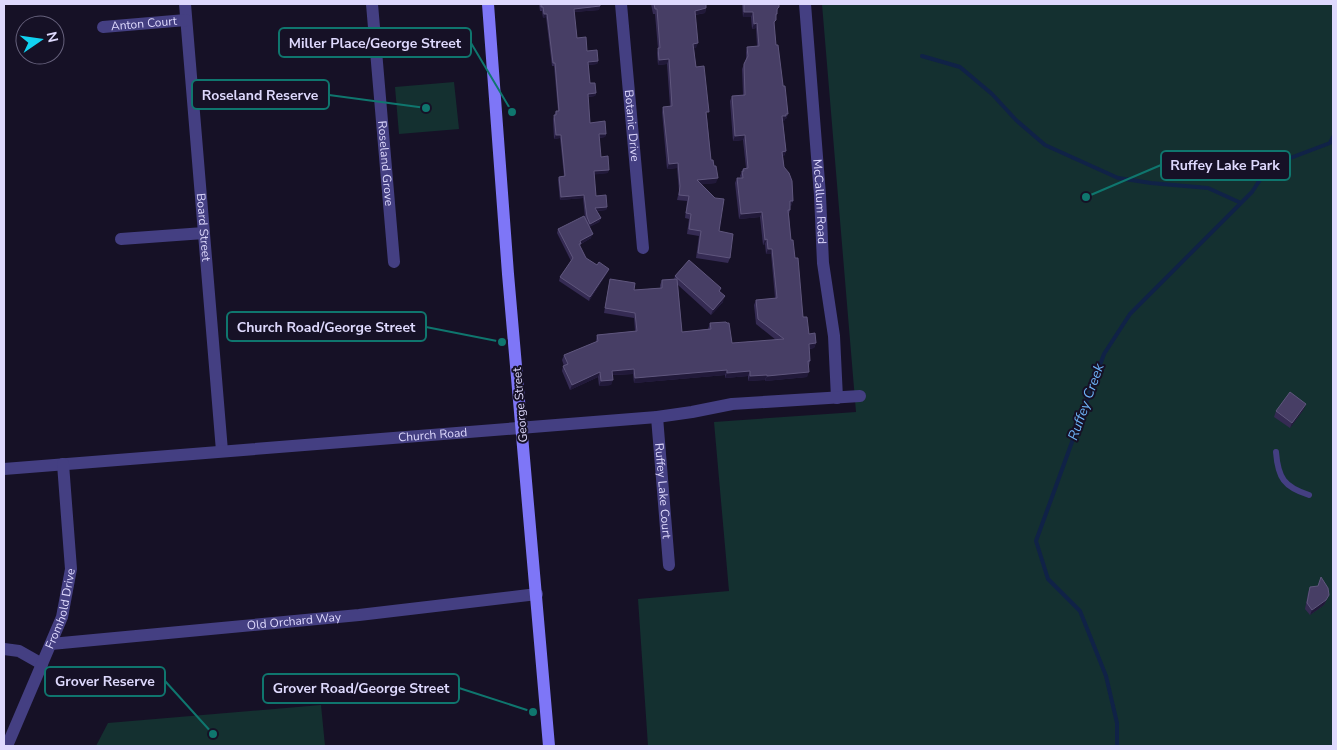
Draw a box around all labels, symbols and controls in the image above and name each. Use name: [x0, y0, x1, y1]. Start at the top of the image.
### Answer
street label: Anton Court: [110, 13, 178, 34]
north arrow: [15, 15, 65, 65]
callout: Miller Place/George Street: [279, 28, 471, 57]
text: N: [42, 30, 63, 44]
text: Miller Place/George Street: [289, 34, 462, 53]
callout: Roseland Reserve: [192, 80, 329, 109]
text: Roseland Reserve: [202, 86, 319, 105]
street label: Botanic Drive: [621, 89, 643, 162]
street label: Roseland Grove: [374, 120, 397, 207]
callout: Ruffey Lake Park: [1161, 151, 1290, 180]
text: Ruffey Lake Park: [1170, 156, 1280, 175]
street label: McCallum Road: [809, 158, 830, 244]
street label: Board Street: [193, 193, 214, 263]
callout: Church Road/George Street: [227, 312, 426, 341]
text: Church Road/George Street: [237, 318, 416, 337]
water label: Ruffey Creek: [1063, 360, 1109, 443]
street label: George Street: [509, 366, 531, 443]
street label: Church Road: [397, 424, 468, 446]
street label: Ruffey Lake Court: [651, 442, 675, 540]
street label: Fromhold Drive: [41, 567, 79, 651]
street label: Old Orchard Way: [246, 609, 342, 634]
callout: Grover Reserve: [45, 667, 165, 696]
text: Grover Reserve: [55, 672, 155, 691]
callout: Grover Road/George Street: [263, 674, 459, 703]
text: Grover Road/George Street: [273, 679, 450, 698]

